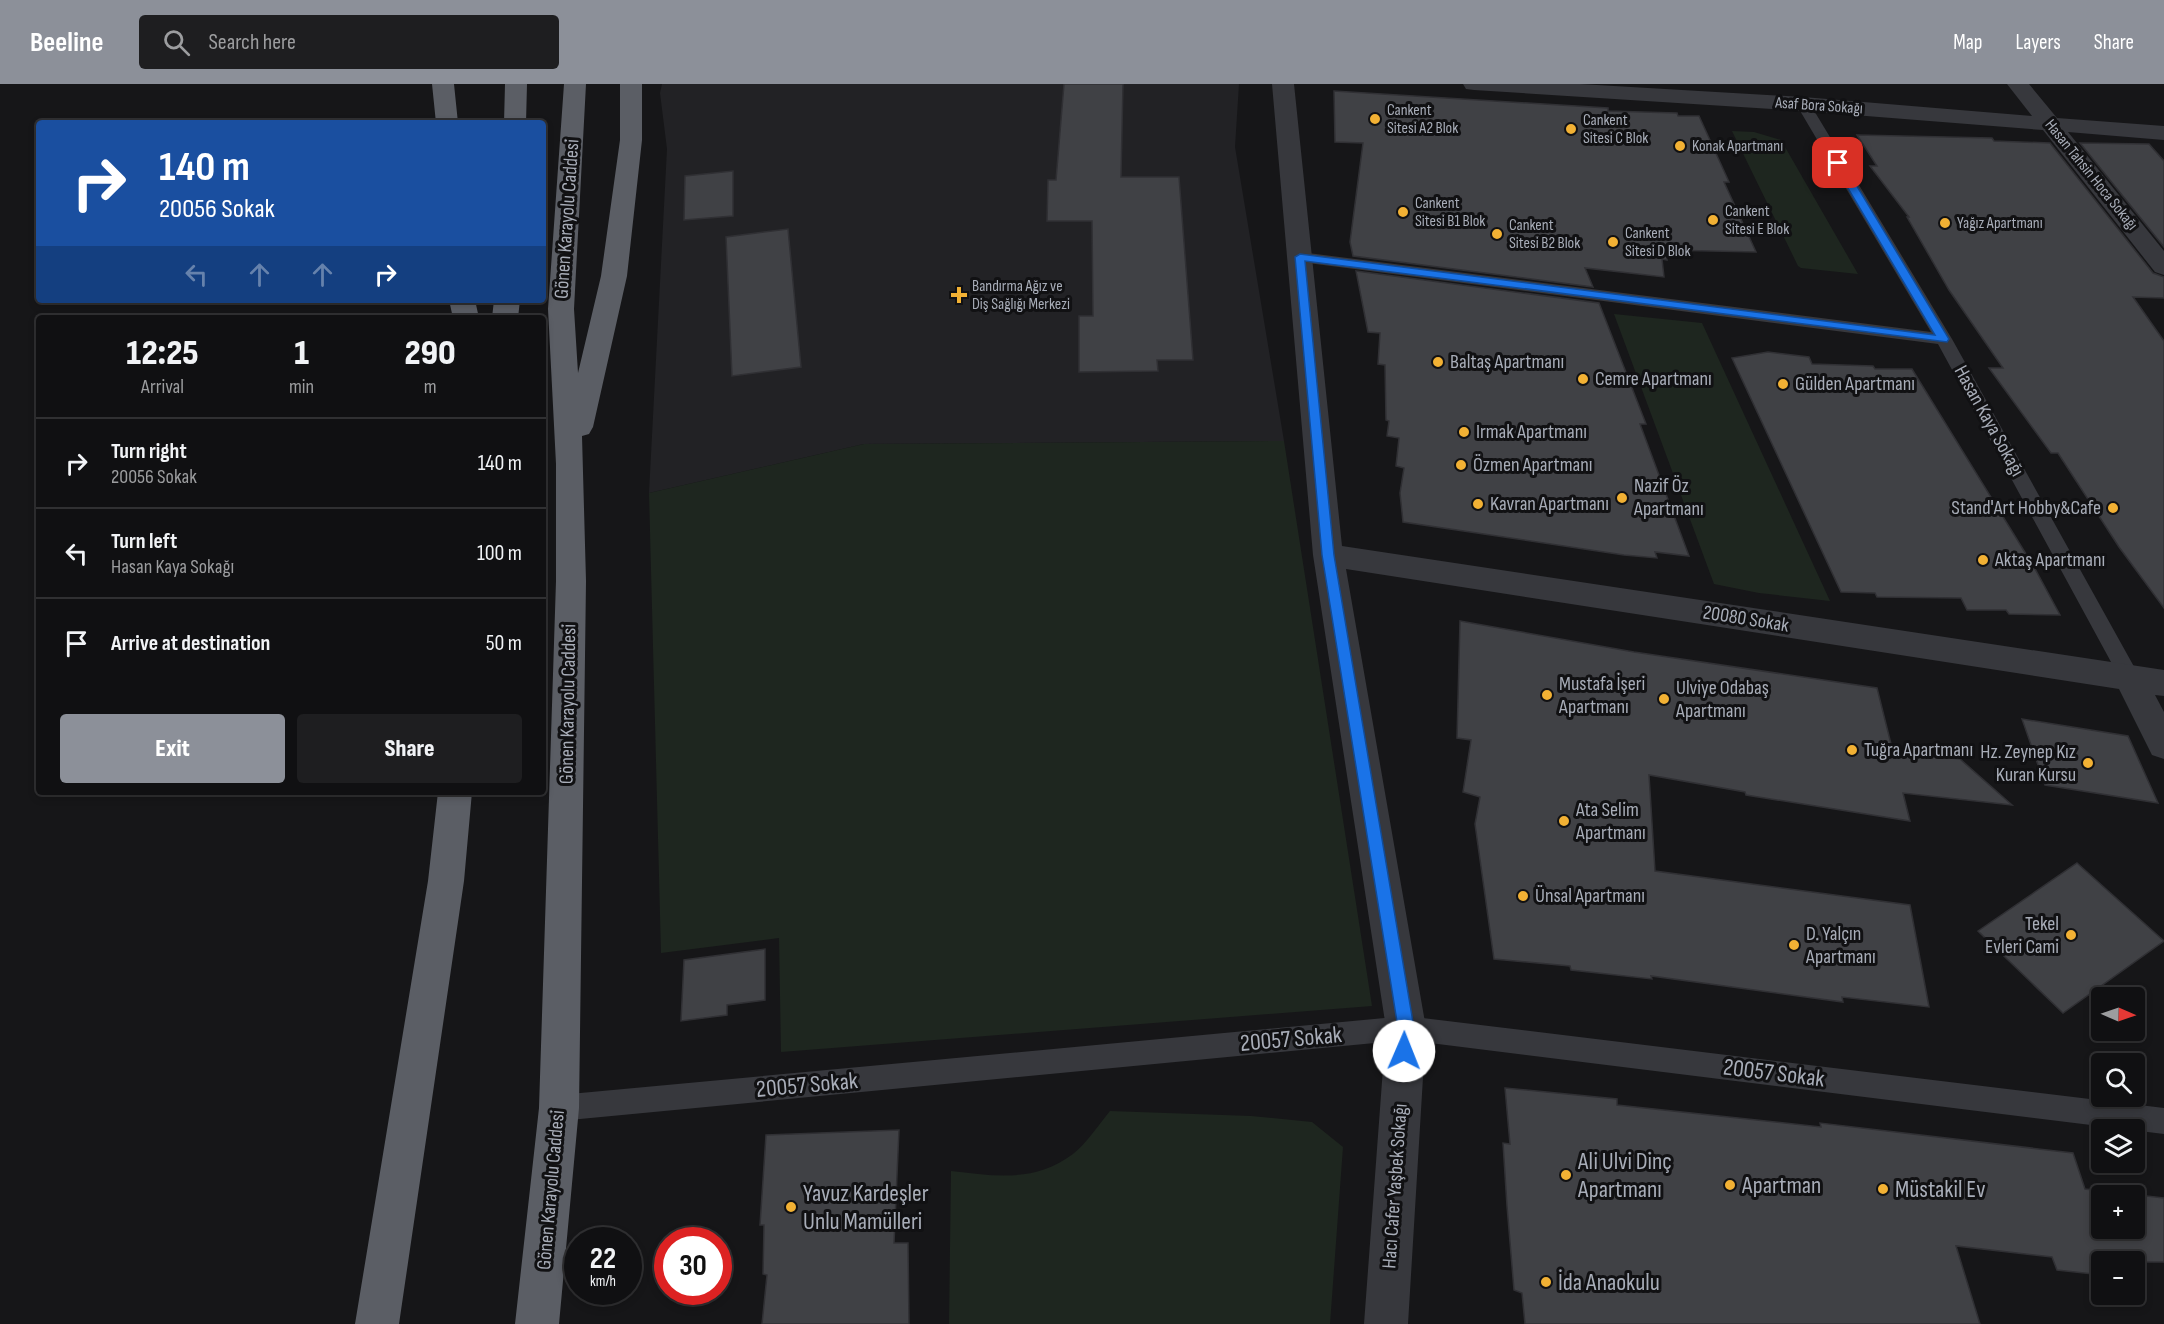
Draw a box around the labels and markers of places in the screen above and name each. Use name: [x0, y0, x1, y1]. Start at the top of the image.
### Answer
place label: Cankent Sitesi A2 Blok: [1387, 101, 1458, 138]
place label: Cankent Sitesi C Blok: [1583, 111, 1648, 148]
marker: Cankent Sitesi A2 Blok: [1368, 112, 1382, 126]
marker: Cankent Sitesi C Blok: [1564, 122, 1578, 136]
place label: Konak Apartmanı: [1692, 137, 1783, 156]
pin: [1812, 137, 1863, 188]
marker: Konak Apartmanı: [1673, 139, 1687, 153]
place label: Cankent Sitesi B1 Blok: [1415, 194, 1485, 231]
place label: Cankent Sitesi E Blok: [1725, 202, 1789, 239]
marker: Cankent Sitesi B1 Blok: [1396, 205, 1410, 219]
marker: Cankent Sitesi E Blok: [1706, 213, 1720, 227]
place label: Yağız Apartmanı: [1957, 214, 2043, 233]
place label: Cankent Sitesi B2 Blok: [1509, 216, 1580, 253]
marker: Yağız Apartmanı: [1938, 216, 1952, 230]
place label: Cankent Sitesi D Blok: [1625, 224, 1691, 261]
marker: Cankent Sitesi B2 Blok: [1490, 227, 1504, 241]
marker: Cankent Sitesi D Blok: [1606, 235, 1620, 249]
place label: Bandırma Ağız ve Diş Sağlığı Merkezi: [972, 277, 1070, 314]
marker: Bandırma Ağız ve Diş Sağlığı Merkezi: [950, 286, 968, 304]
place label: Baltaş Apartmanı: [1450, 350, 1564, 374]
marker: Baltaş Apartmanı: [1431, 355, 1445, 369]
place label: Cemre Apartmanı: [1595, 367, 1712, 391]
marker: Cemre Apartmanı: [1576, 372, 1590, 386]
place label: Gülden Apartmanı: [1795, 372, 1915, 396]
marker: Gülden Apartmanı: [1776, 377, 1790, 391]
place label: Irmak Apartmanı: [1476, 420, 1587, 444]
marker: Irmak Apartmanı: [1457, 425, 1471, 439]
place label: Özmen Apartmanı: [1473, 453, 1592, 477]
marker: Özmen Apartmanı: [1454, 458, 1468, 472]
place label: Nazif Öz Apartmanı: [1633, 474, 1704, 521]
marker: Nazif Öz Apartmanı: [1615, 491, 1629, 505]
place label: Kavran Apartmanı: [1490, 492, 1609, 516]
place label: Stand'Art Hobby&Cafe: [1951, 496, 2101, 520]
marker: Kavran Apartmanı: [1471, 497, 1485, 511]
marker: Stand'Art Hobby&Cafe: [2106, 501, 2120, 515]
place label: Aktaş Apartmanı: [1994, 548, 2105, 572]
marker: Aktaş Apartmanı: [1976, 553, 1990, 567]
place label: Mustafa İşeri Apartmanı: [1558, 672, 1645, 719]
place label: Ulviye Odabaş Apartmanı: [1675, 676, 1769, 723]
marker: Mustafa İşeri Apartmanı: [1540, 688, 1554, 702]
marker: Ulviye Odabaş Apartmanı: [1657, 692, 1671, 706]
place label: Tuğra Apartmanı: [1864, 738, 1973, 762]
place label: Hz. Zeynep Kız Kuran Kursu: [1980, 740, 2076, 787]
marker: Tuğra Apartmanı: [1845, 743, 1859, 757]
marker: Hz. Zeynep Kız Kuran Kursu: [2081, 756, 2095, 770]
place label: Ata Selim Apartmanı: [1575, 798, 1646, 845]
marker: Ata Selim Apartmanı: [1557, 814, 1571, 828]
place label: Ünsal Apartmanı: [1535, 884, 1645, 908]
marker: Ünsal Apartmanı: [1516, 889, 1530, 903]
place label: Tekel Evleri Cami: [1985, 912, 2059, 959]
place label: D. Yalçın Apartmanı: [1805, 922, 1876, 969]
marker: Tekel Evleri Cami: [2064, 928, 2078, 942]
marker: D. Yalçın Apartmanı: [1787, 938, 1801, 952]
place label: Ali Ulvi Dinç Apartmanı: [1577, 1147, 1672, 1204]
marker: Ali Ulvi Dinç Apartmanı: [1559, 1168, 1573, 1182]
place label: Apartman: [1741, 1171, 1821, 1200]
place label: Müstakil Ev: [1895, 1175, 1985, 1204]
marker: Apartman: [1723, 1178, 1737, 1192]
place label: Yavuz Kardeşler Unlu Mamülleri: [803, 1179, 929, 1236]
marker: Müstakil Ev: [1876, 1182, 1890, 1196]
marker: Yavuz Kardeşler Unlu Mamülleri: [784, 1200, 798, 1214]
place label: İda Anaokulu: [1558, 1268, 1660, 1297]
marker: İda Anaokulu: [1539, 1275, 1553, 1289]

